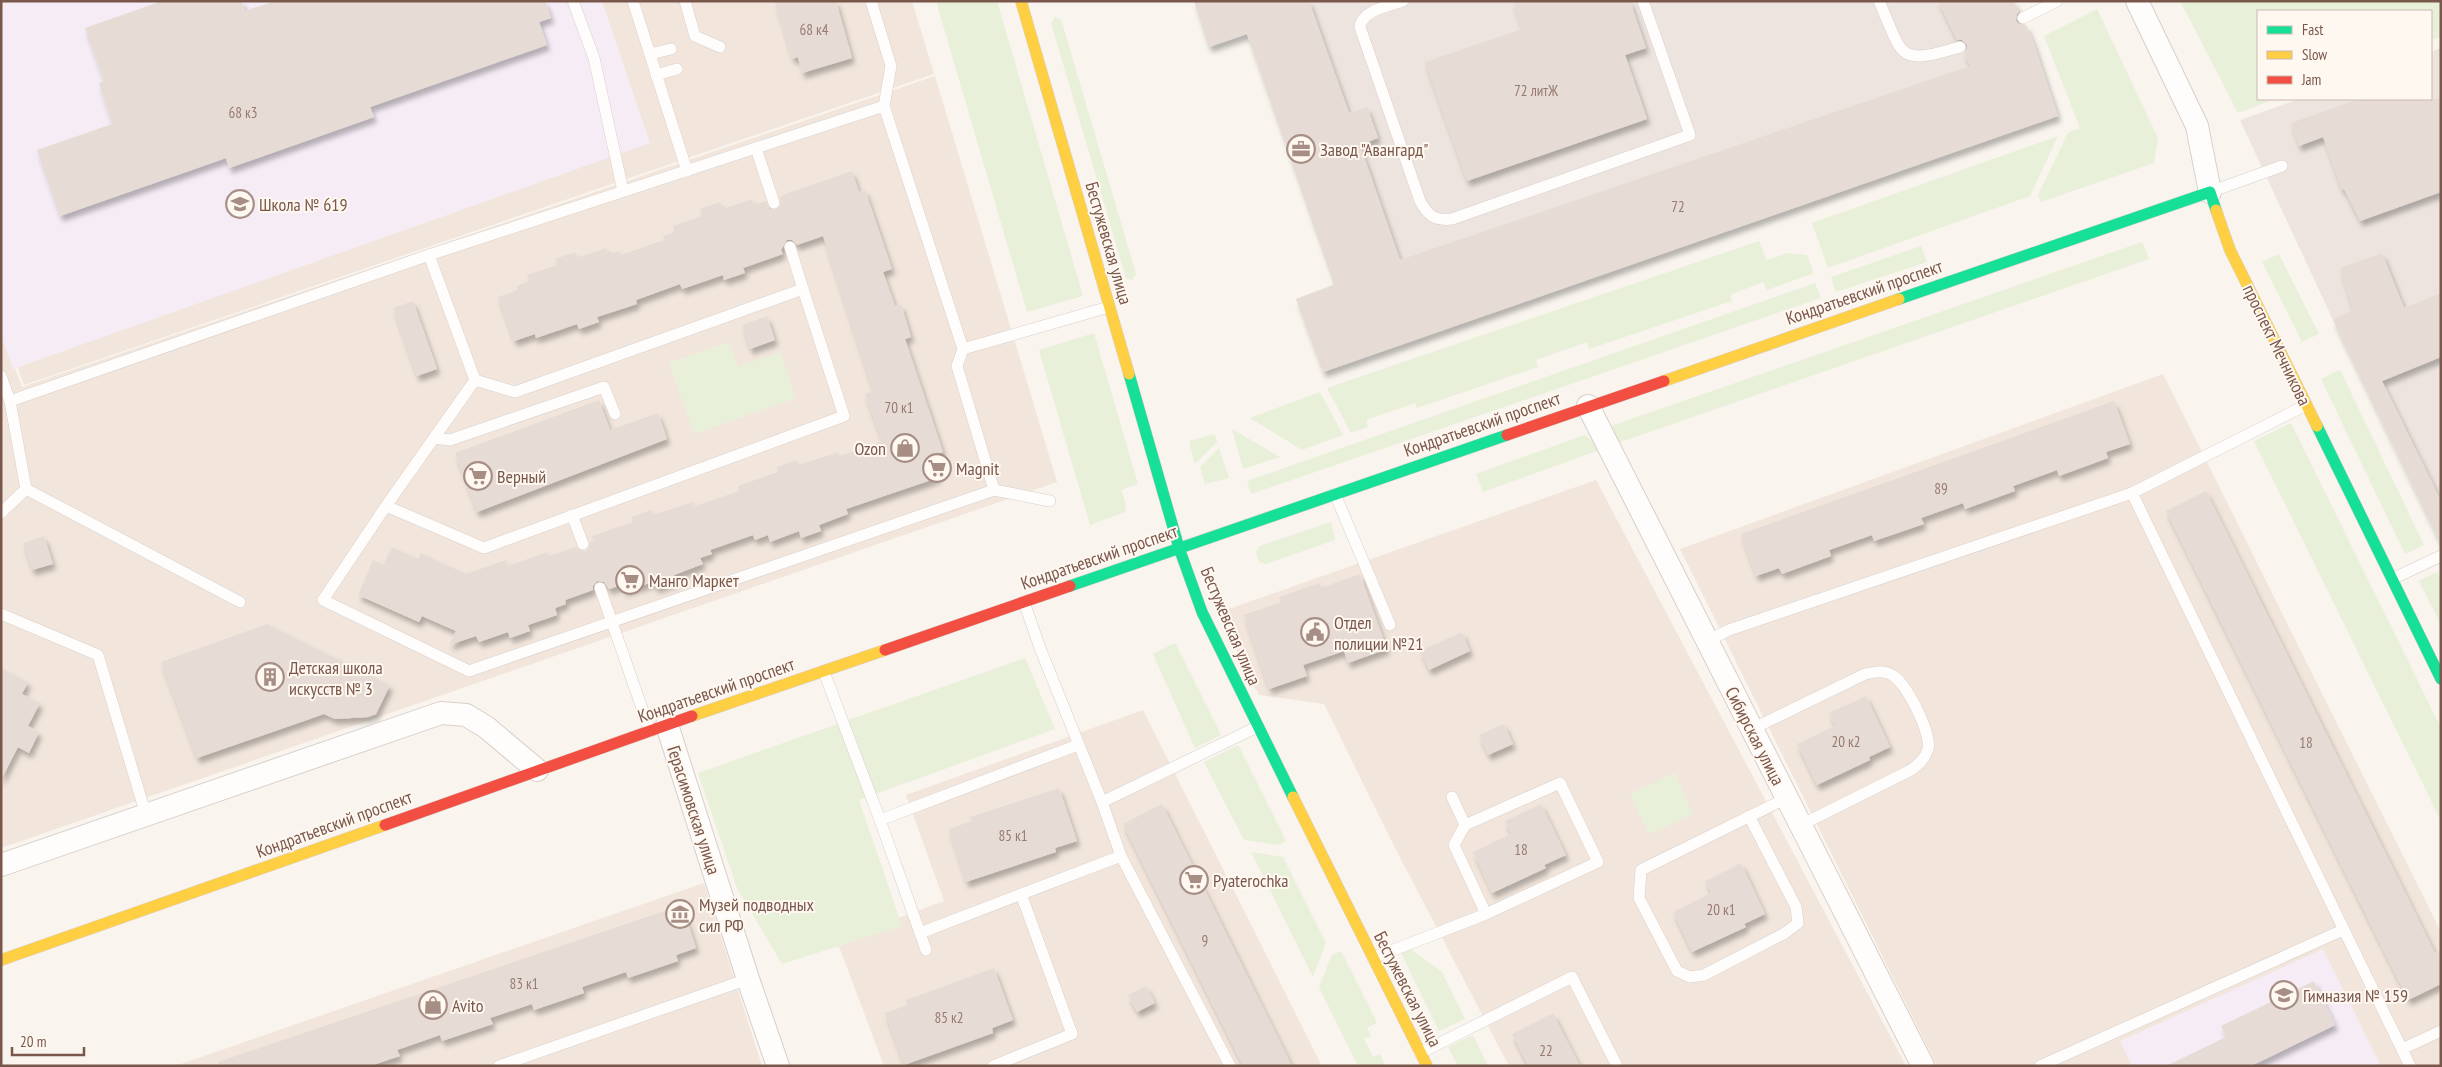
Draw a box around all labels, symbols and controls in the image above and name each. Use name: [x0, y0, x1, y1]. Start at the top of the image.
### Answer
legend: [2257, 10, 2432, 100]
house number: 68 к4: [799, 20, 829, 39]
text: Fast: [2302, 20, 2323, 39]
text: Slow: [2302, 45, 2327, 64]
text: Jam: [2301, 70, 2321, 89]
house number: 72 литЖ: [1514, 81, 1558, 100]
house number: 68 к3: [228, 103, 258, 122]
office icon: Завод "Авангард": [1286, 134, 1316, 164]
place label: Завод "Авангард": [1320, 138, 1428, 161]
street label: Бестужевская улица: [1081, 179, 1137, 307]
school or university icon: Школа № 619: [225, 189, 255, 219]
place label: Школа № 619: [259, 193, 348, 216]
house number: 72: [1671, 197, 1685, 216]
street label: Кондратьевский проспект: [1783, 254, 1946, 330]
street label: проспект Мечникова: [2238, 281, 2316, 409]
street label: Кондратьевский проспект: [1401, 386, 1564, 462]
house number: 70 к1: [884, 398, 914, 417]
shop icon: Ozon: [890, 433, 920, 463]
place label: Ozon: [854, 437, 886, 460]
supermarket icon: Magnit: [922, 453, 952, 483]
place label: Magnit: [956, 457, 999, 480]
supermarket icon: Верный: [463, 461, 493, 491]
place label: Верный: [497, 465, 546, 488]
house number: 89: [1934, 479, 1948, 498]
street label: Кондратьевский проспект: [1018, 519, 1181, 595]
street label: Бестужевская улица: [1196, 563, 1266, 689]
supermarket icon: Манго Маркет: [615, 565, 645, 595]
place label: Манго Маркет: [649, 569, 739, 592]
place label: Отдел полиции №21: [1334, 611, 1423, 655]
public building icon: Отдел полиции №21: [1300, 617, 1330, 647]
street label: Кондратьевский проспект: [635, 652, 798, 728]
place label: Детская школа искусств № 3: [289, 656, 383, 700]
building icon: Детская школа искусств № 3: [255, 662, 285, 692]
street label: Сибирская улица: [1720, 683, 1790, 789]
house number: 20 к2: [1831, 732, 1861, 751]
house number: 18: [2299, 733, 2313, 752]
street label: Герасимовская улица: [662, 743, 726, 877]
street label: Кондратьевский проспект: [253, 785, 415, 863]
house number: 85 к1: [998, 826, 1028, 845]
house number: 18: [1514, 840, 1528, 859]
supermarket icon: Pyaterochka: [1179, 865, 1209, 895]
place label: Pyaterochka: [1213, 869, 1289, 892]
place label: Музей подводных сил РФ: [699, 893, 815, 937]
museum icon: Музей подводных сил РФ: [665, 899, 695, 929]
house number: 20 к1: [1706, 900, 1736, 919]
street label: Бестужевская улица: [1369, 927, 1447, 1051]
house number: 9: [1202, 931, 1208, 950]
house number: 83 к1: [509, 974, 539, 993]
school or university icon: Гимназия № 159: [2269, 980, 2299, 1010]
place label: Гимназия № 159: [2303, 984, 2408, 1007]
shop icon: Avito: [418, 990, 448, 1020]
place label: Avito: [452, 994, 484, 1017]
house number: 85 к2: [934, 1008, 964, 1027]
scale bar: [12, 1024, 85, 1056]
text: 20 m: [20, 1032, 46, 1051]
house number: 22: [1539, 1041, 1553, 1060]

